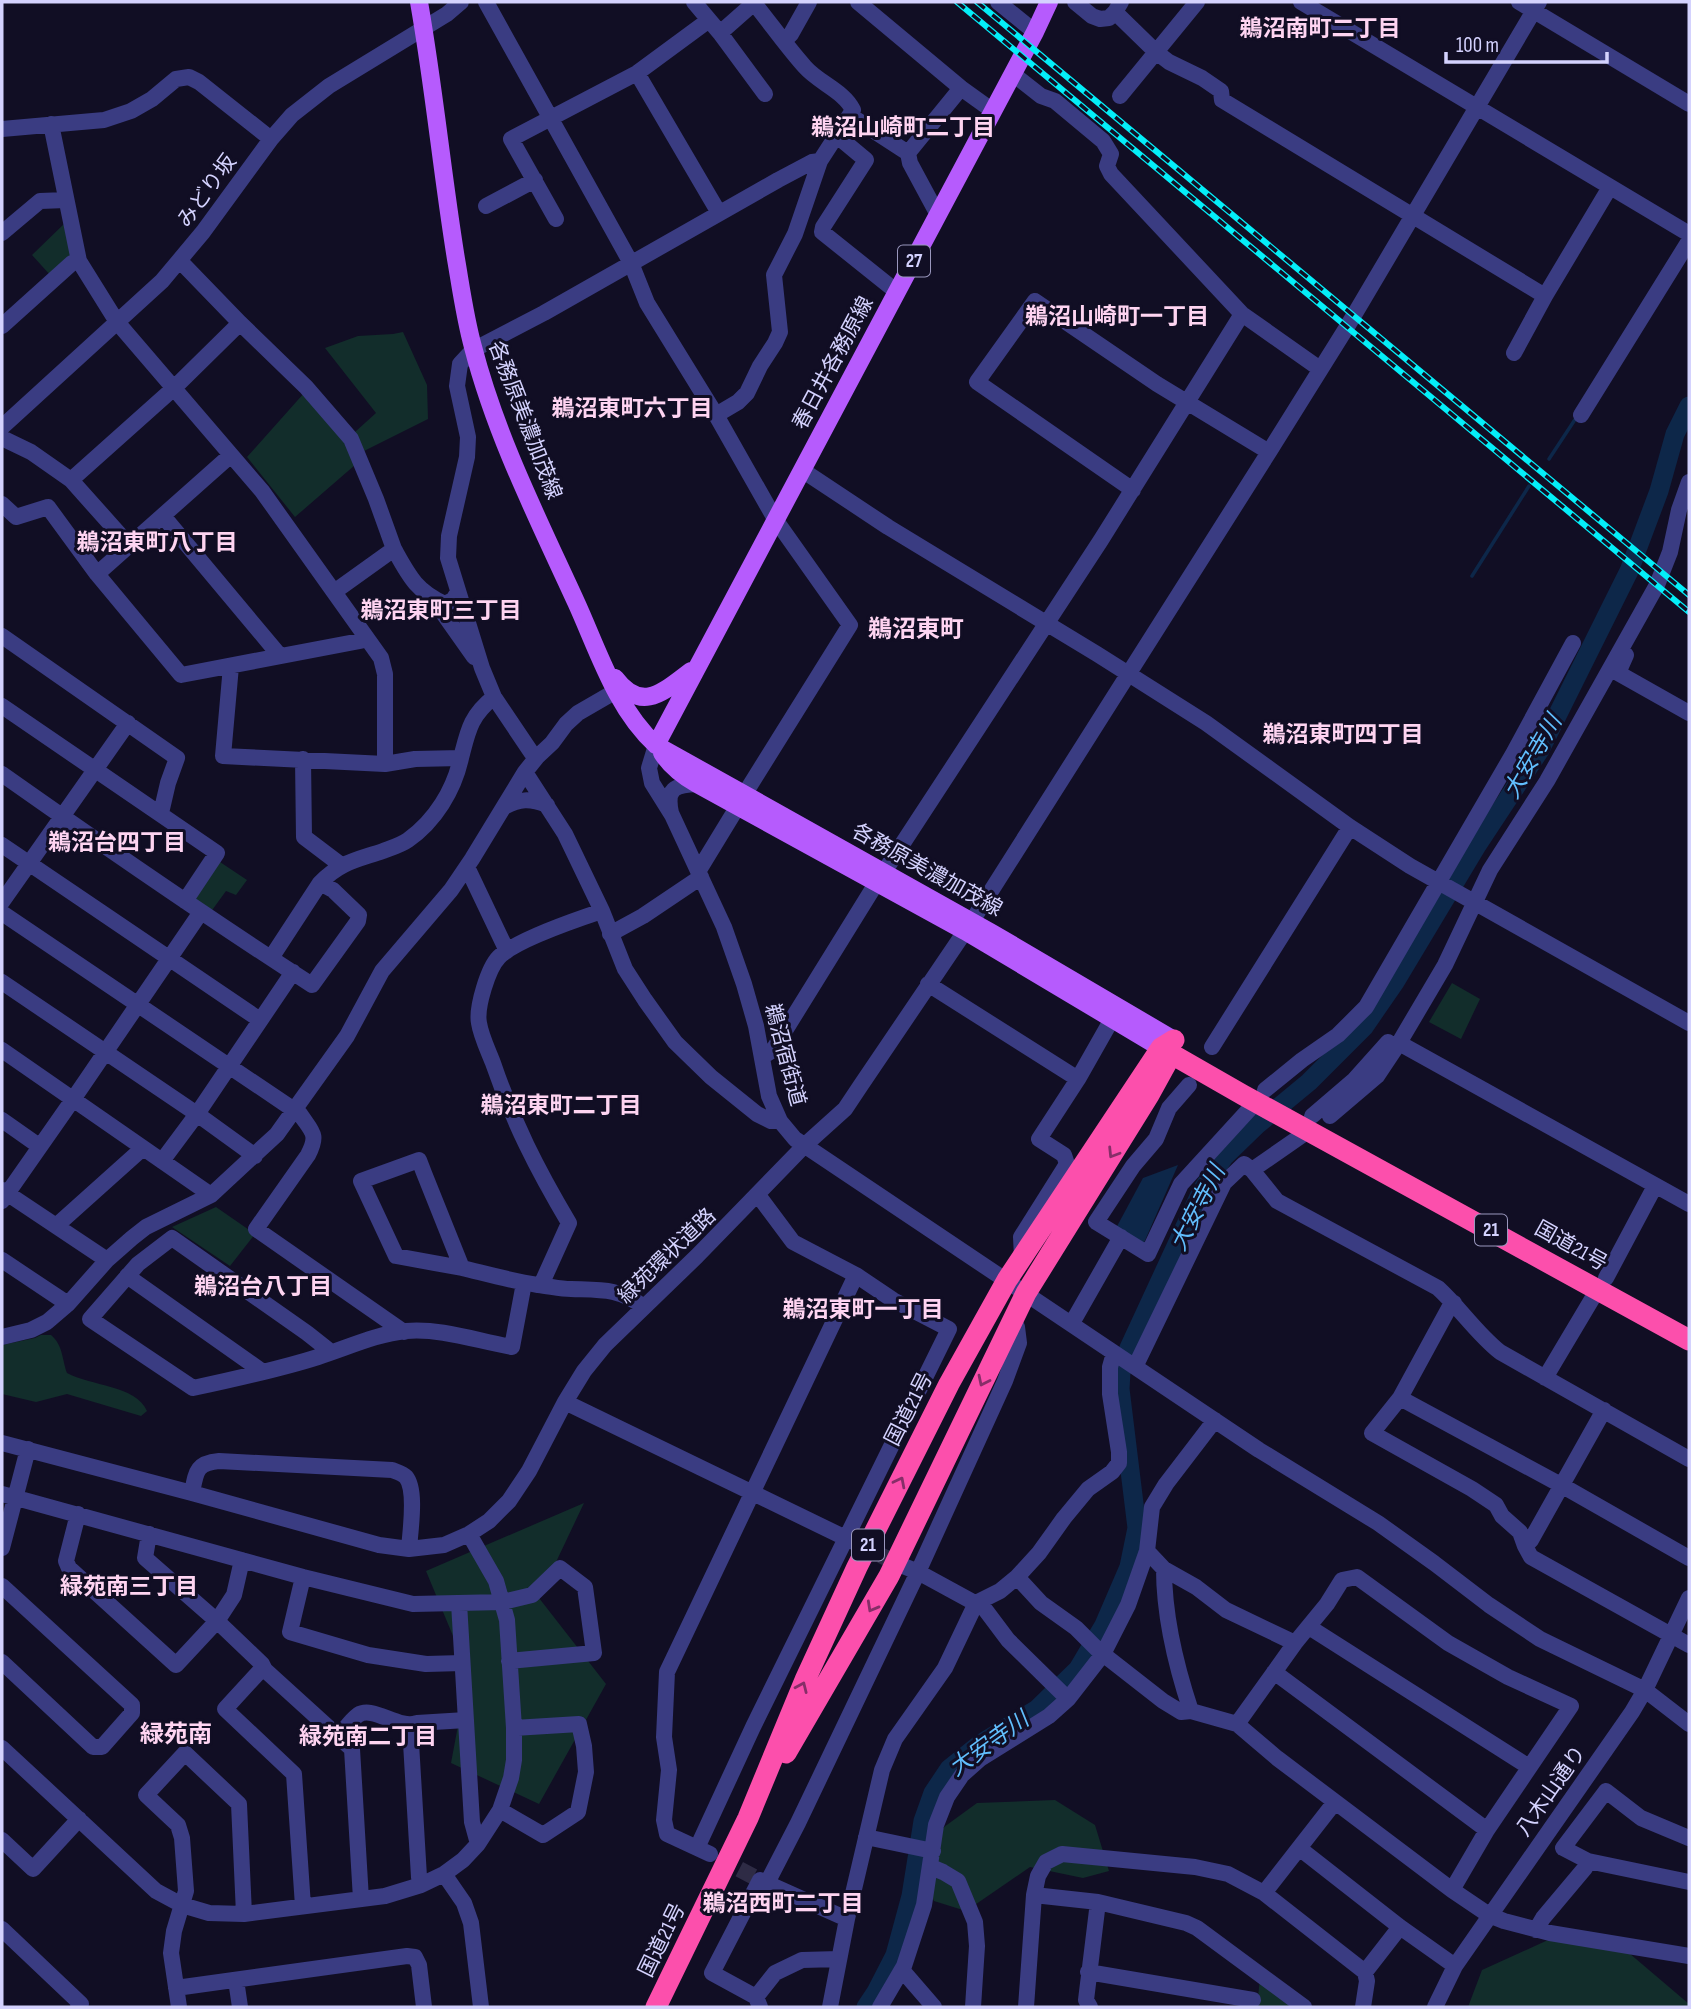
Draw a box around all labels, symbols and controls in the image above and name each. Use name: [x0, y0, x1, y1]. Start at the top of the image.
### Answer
district label: 鵜沼南町二丁目: [1240, 15, 1401, 43]
scale bar: [1446, 21, 1607, 65]
text: 100 m: [1456, 33, 1499, 58]
district label: 鵜沼山崎町二丁目: [811, 114, 995, 142]
street label: みどり坂: [172, 150, 242, 232]
road number: 27: [898, 246, 930, 276]
street label: 春日井各務原線: [787, 292, 879, 434]
district label: 鵜沼山崎町一丁目: [1025, 303, 1209, 331]
street label: 各務原美濃加茂線: [483, 337, 567, 503]
district label: 鵜沼東町六丁目: [552, 395, 713, 423]
district label: 鵜沼東町八丁目: [77, 529, 238, 557]
district label: 鵜沼東町三丁目: [361, 597, 522, 625]
district label: 鵜沼東町: [868, 615, 964, 644]
water label: 大安寺川: [1498, 708, 1570, 804]
district label: 鵜沼東町四丁目: [1263, 721, 1424, 749]
street label: 各務原美濃加茂線: [847, 818, 1007, 922]
district label: 鵜沼台四丁目: [48, 829, 186, 857]
street label: 鵜沼宿街道: [759, 1001, 811, 1109]
district label: 鵜沼東町二丁目: [481, 1092, 642, 1120]
one-way arrow: [1108, 1145, 1121, 1158]
water label: 大安寺川: [1165, 1158, 1233, 1255]
street label: 緑苑環状道路: [613, 1203, 721, 1309]
road number: 21: [1475, 1214, 1507, 1246]
street label: 国道21号: [1530, 1216, 1612, 1276]
district label: 鵜沼台八丁目: [194, 1273, 332, 1301]
district label: 鵜沼東町一丁目: [783, 1296, 944, 1324]
street label: 国道21号: [880, 1368, 938, 1450]
one-way arrow: [978, 1374, 992, 1386]
one-way arrow: [891, 1477, 905, 1489]
road number: 21: [852, 1530, 884, 1560]
district label: 緑苑南三丁目: [60, 1573, 198, 1601]
one-way arrow: [867, 1599, 880, 1612]
one-way arrow: [794, 1682, 808, 1694]
water label: 大安寺川: [944, 1704, 1037, 1782]
district label: 緑苑南: [140, 1720, 212, 1749]
district label: 緑苑南二丁目: [299, 1723, 437, 1751]
street label: 八木山通り: [1511, 1741, 1591, 1841]
district label: 鵜沼西町二丁目: [703, 1890, 864, 1918]
street label: 国道21号: [633, 1899, 691, 1981]

